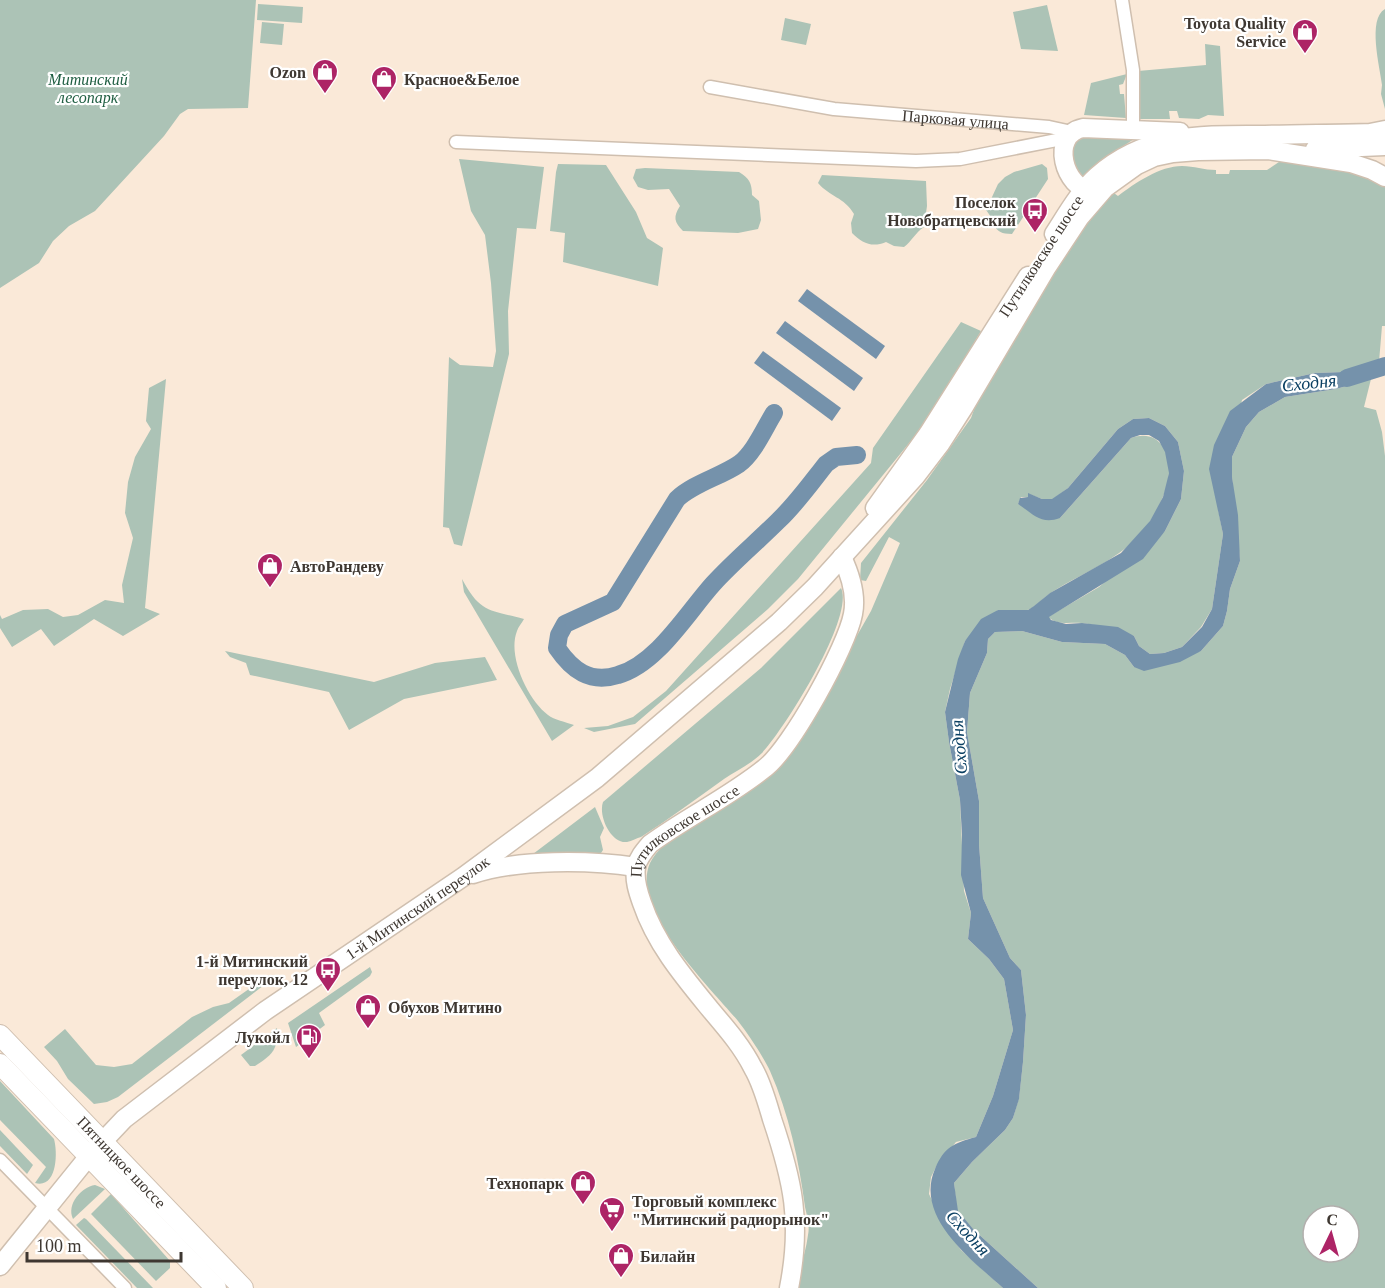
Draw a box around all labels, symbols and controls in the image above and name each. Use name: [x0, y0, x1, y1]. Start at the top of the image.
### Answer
place label: Toyota Quality Service: [1184, 15, 1286, 50]
shop icon: Toyota Quality Service: [1290, 17, 1320, 55]
shop icon: Ozon: [310, 57, 340, 95]
place label: Ozon: [270, 64, 306, 81]
shop icon: Красное&Белое: [369, 64, 399, 102]
park label: Митинский лесопарк: [47, 71, 128, 107]
place label: Красное&Белое: [404, 71, 519, 89]
street label: Парковая улица: [902, 106, 1010, 133]
street label: Путилковское шоссе: [995, 192, 1087, 320]
place label: Поселок Новобратцевский: [887, 194, 1017, 230]
bus stop icon: Поселок Новобратцевский: [1020, 196, 1050, 234]
water label: Сходня: [1281, 370, 1337, 396]
shop icon: АвтоРандеву: [255, 551, 285, 589]
place label: АвтоРандеву: [290, 558, 384, 576]
water label: Сходня: [947, 719, 971, 775]
street label: Путилковское шоссе: [627, 781, 742, 878]
street label: 1-й Митинский переулок: [342, 852, 492, 963]
place label: 1-й Митинский переулок, 12: [196, 953, 308, 989]
bus stop icon: 1-й Митинский переулок, 12: [313, 955, 343, 993]
shop icon: Обухов Митино: [353, 992, 383, 1030]
place label: Обухов Митино: [388, 999, 502, 1017]
fuel station icon: Лукойл: [294, 1022, 324, 1060]
place label: Лукойл: [235, 1029, 290, 1047]
street label: Пятницкое шоссе: [74, 1113, 170, 1211]
shop icon: Технопарк: [568, 1168, 598, 1206]
place label: Технопарк: [487, 1175, 565, 1193]
place label: Торговый комплекс "Митинский радиорынок": [632, 1193, 829, 1229]
supermarket icon: Торговый комплекс "Митинский радиорынок": [597, 1195, 627, 1233]
north arrow: [1301, 1204, 1361, 1264]
water label: Сходня: [942, 1206, 994, 1260]
text: С: [1326, 1211, 1339, 1229]
scale bar: [27, 1225, 182, 1263]
text: 100 m: [36, 1236, 82, 1256]
shop icon: Билайн: [606, 1241, 636, 1279]
place label: Билайн: [640, 1248, 695, 1265]

